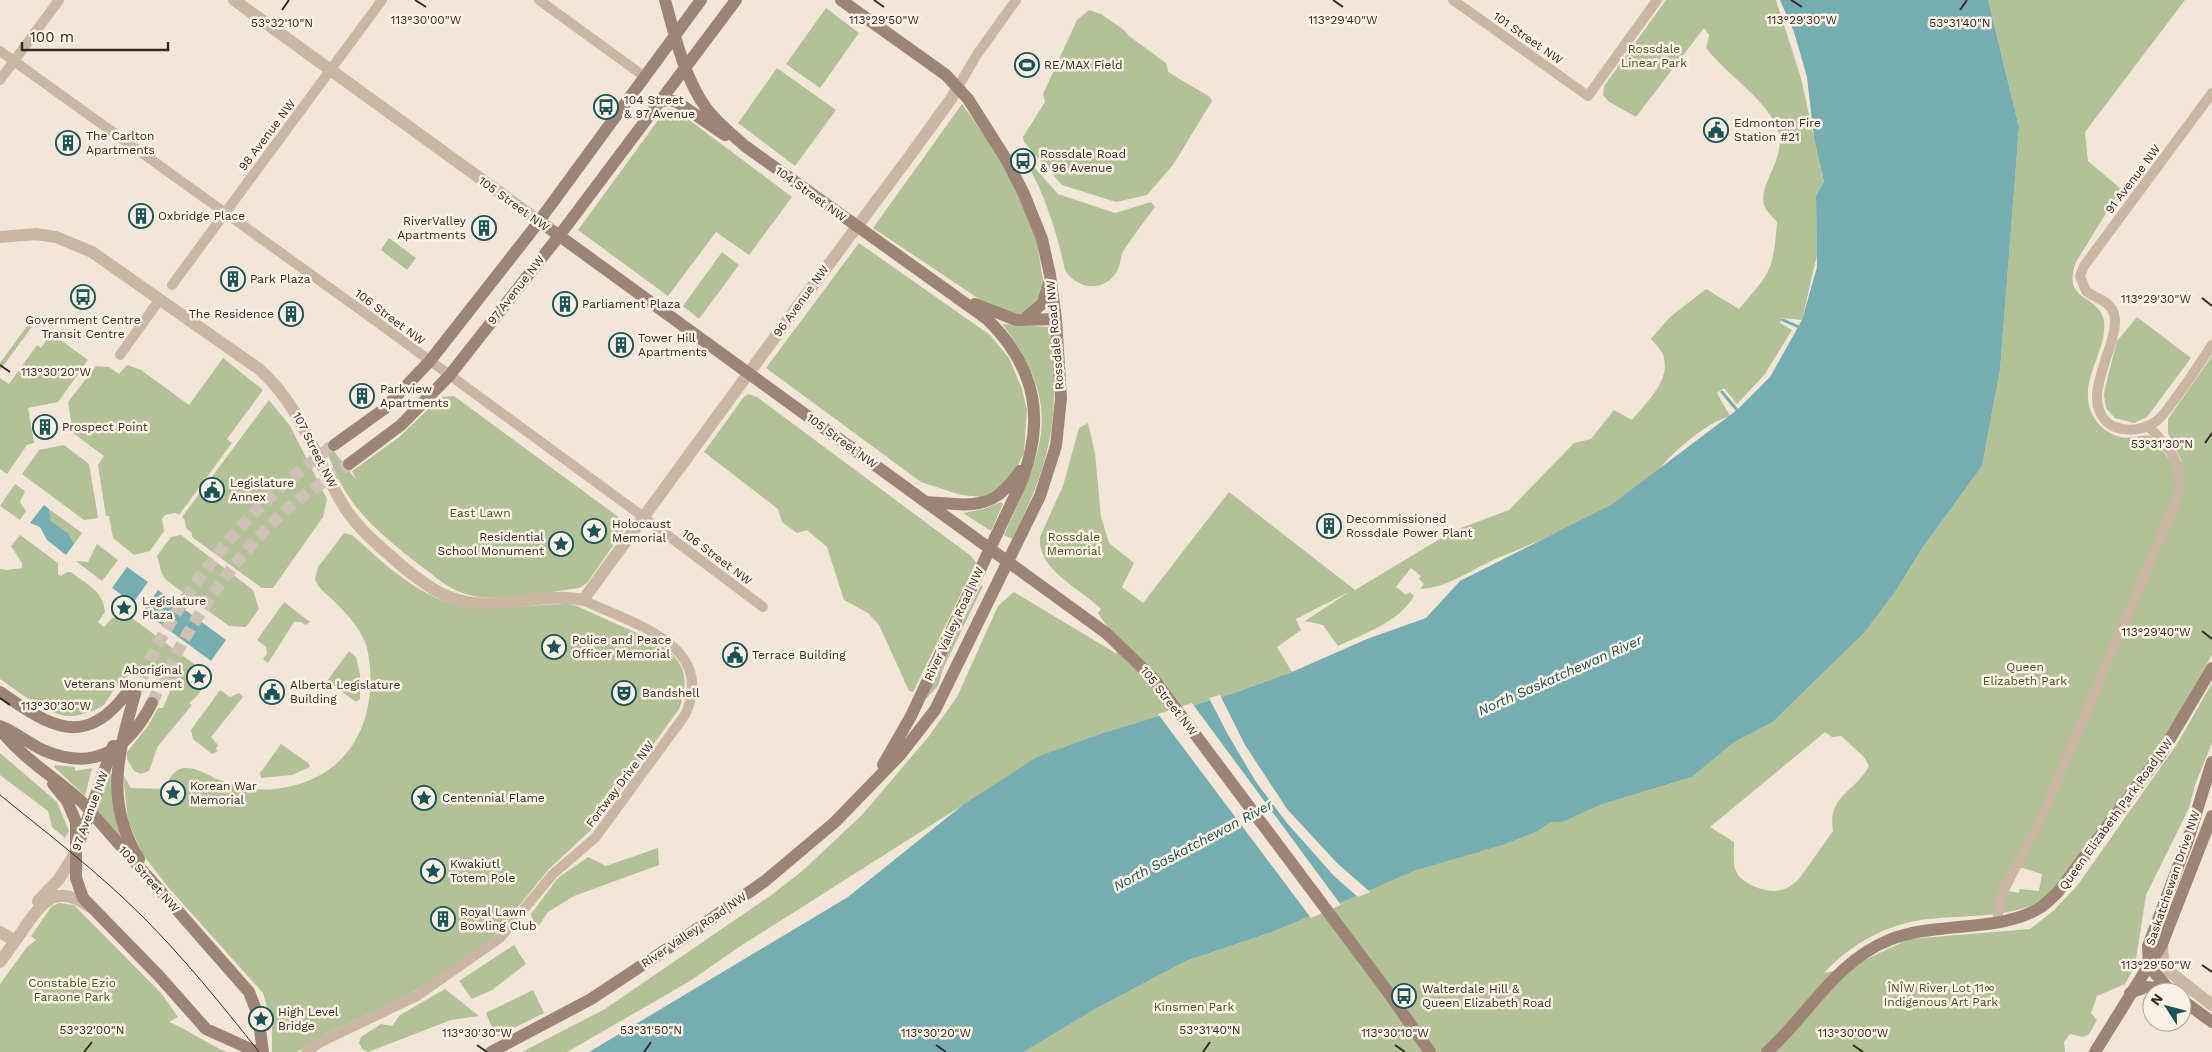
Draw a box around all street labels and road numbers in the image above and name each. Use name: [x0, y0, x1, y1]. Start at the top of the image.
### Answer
street label: 101 Street NW: [1491, 9, 1566, 67]
street label: 98 Avenue NW: [236, 96, 299, 173]
street label: 91 Avenue NW: [2103, 141, 2164, 216]
street label: 104 Street NW: [773, 164, 850, 225]
street label: 105 Street NW: [476, 174, 552, 235]
street label: 97 Avenue NW: [485, 252, 548, 327]
street label: 96 Avenue NW: [770, 262, 832, 340]
street label: Rossdale Road NW: [1043, 279, 1067, 391]
street label: 106 Street NW: [352, 286, 428, 348]
street label: 107 Street NW: [290, 410, 340, 491]
street label: 105 Street NW: [804, 411, 880, 472]
street label: 106 Street NW: [679, 526, 755, 588]
street label: River Valley Road NW: [921, 564, 987, 683]
street label: 105 Street NW: [1138, 664, 1201, 739]
street label: Queen Elizabeth Park Road NW: [2056, 735, 2176, 892]
street label: Fortway Drive NW: [583, 738, 657, 830]
street label: 97 Avenue NW: [69, 769, 111, 853]
street label: Saskatchewan Drive NW: [2143, 808, 2203, 948]
street label: 109 Street NW: [116, 843, 183, 915]
street label: River Valley Road NW: [639, 889, 750, 971]

